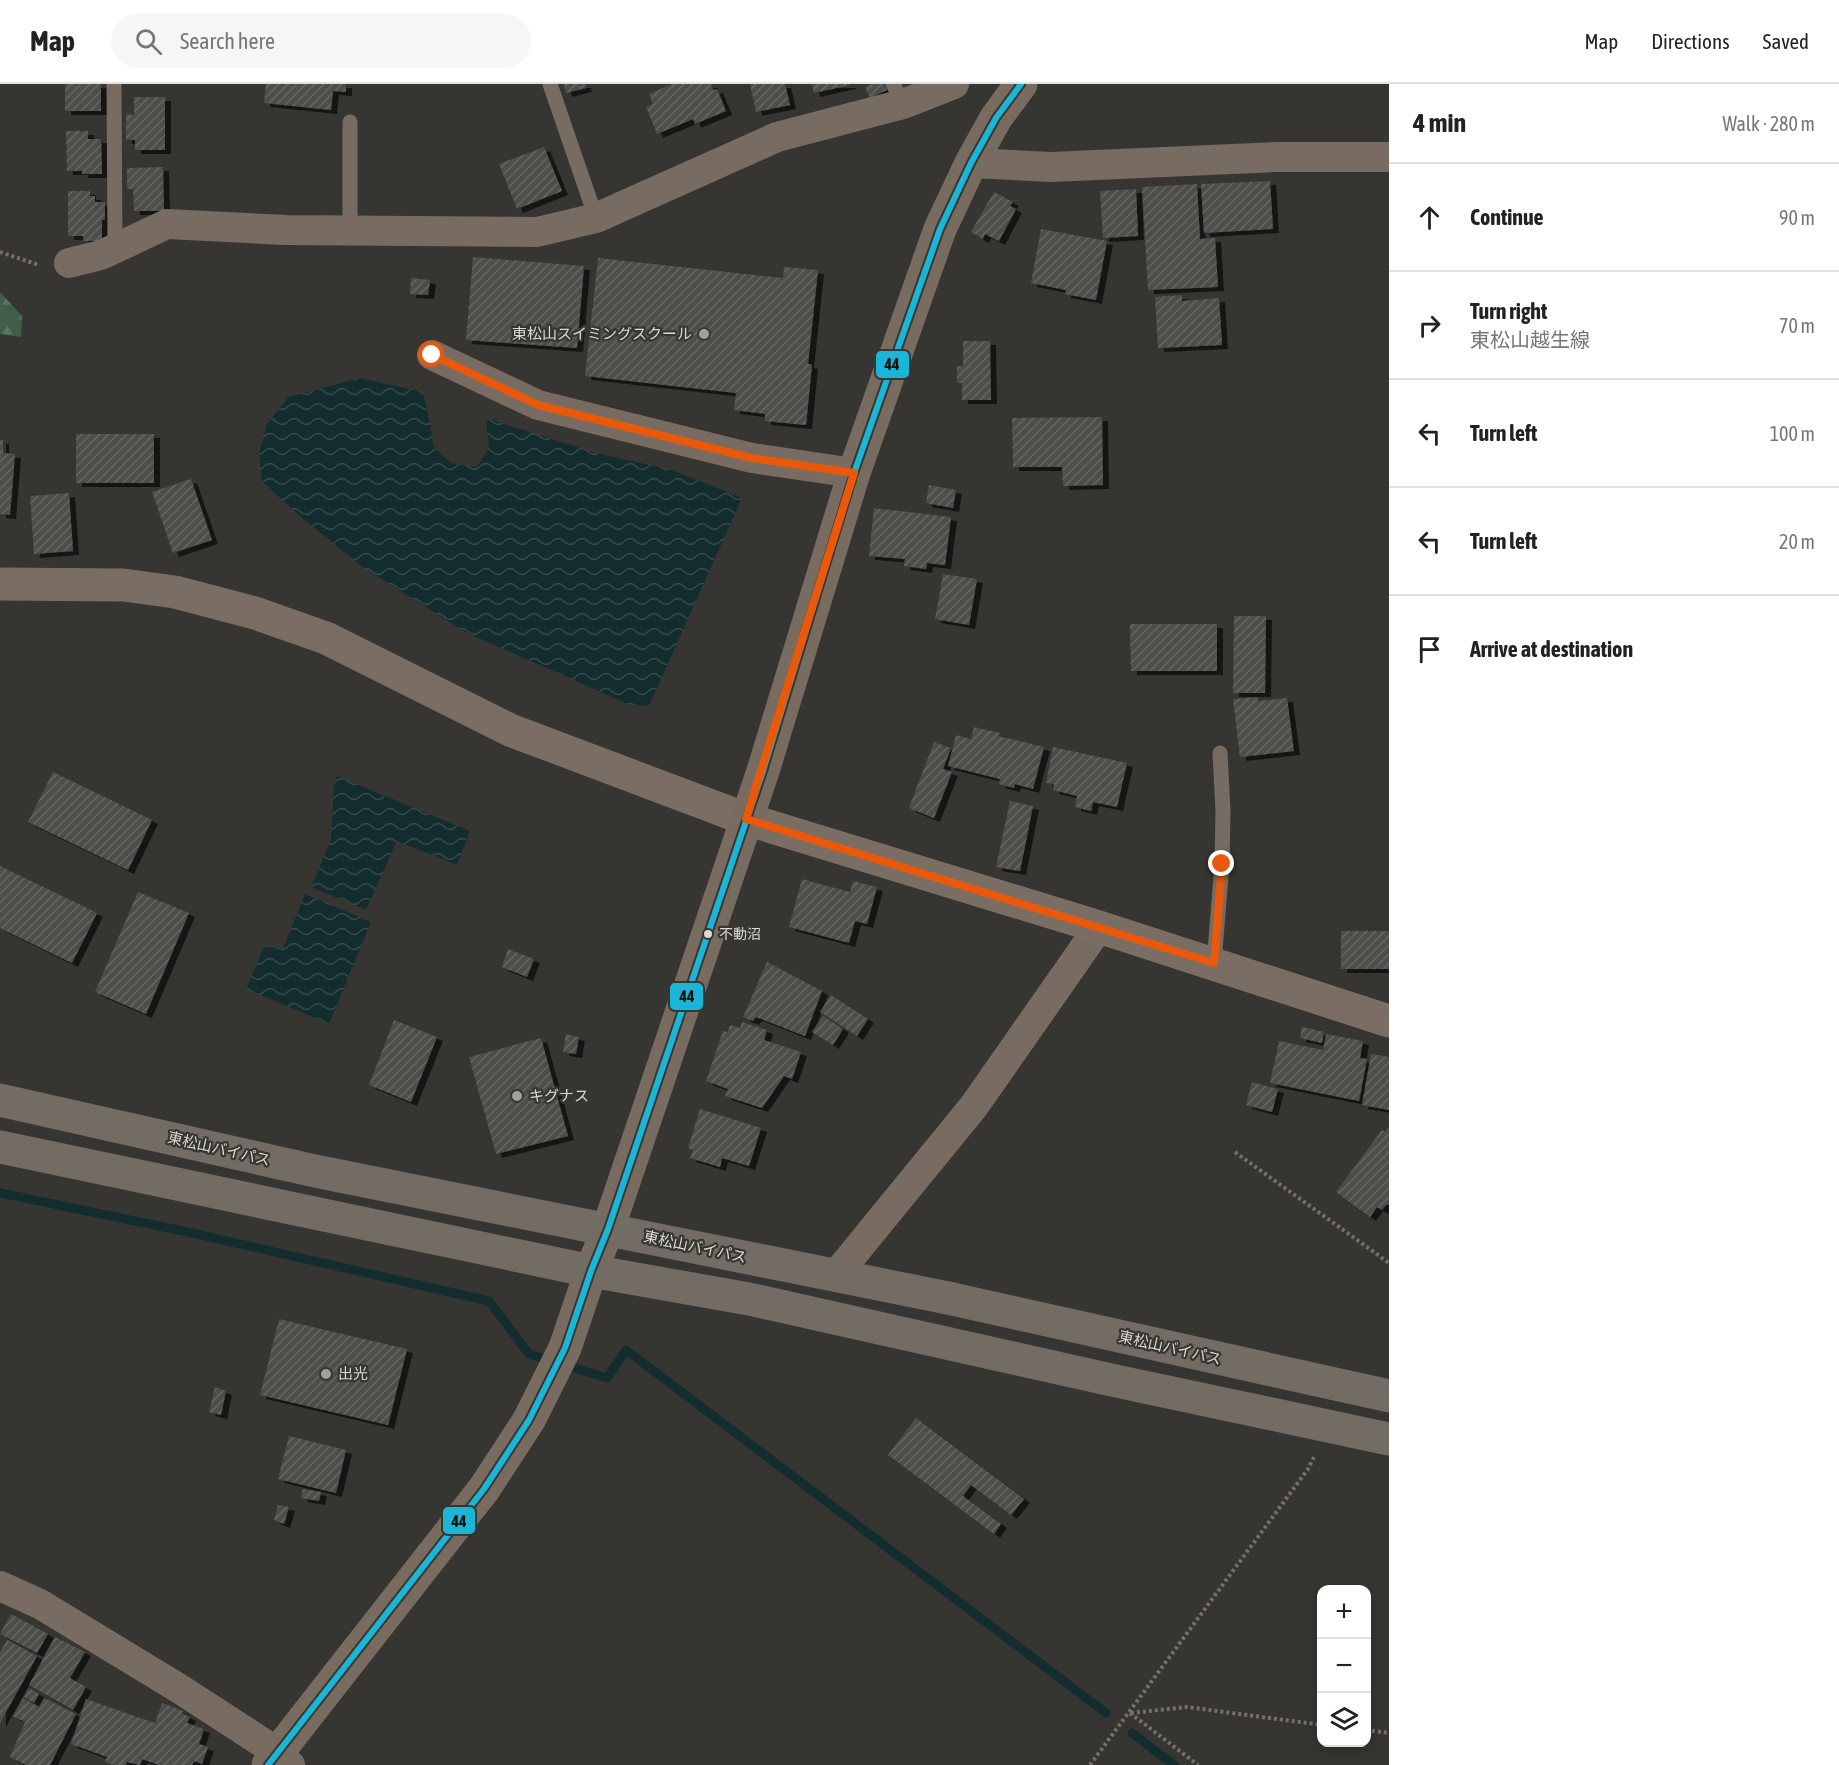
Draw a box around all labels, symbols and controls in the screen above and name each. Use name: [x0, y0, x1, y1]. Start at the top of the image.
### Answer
search box: [111, 14, 531, 68]
text: Map: [30, 25, 75, 57]
icon: search: [132, 25, 165, 58]
text: Search here: [180, 28, 275, 54]
text: Map: [1584, 29, 1618, 53]
text: Directions: [1651, 29, 1730, 53]
text: Saved: [1763, 29, 1809, 53]
text: 4 min: [1413, 108, 1466, 138]
text: Walk · 280 m: [1723, 112, 1815, 135]
icon: ahead: [1413, 201, 1446, 234]
text: Continue: [1470, 204, 1544, 230]
text: 90 m: [1779, 206, 1815, 229]
text: Turn right: [1470, 298, 1547, 324]
icon: right: [1413, 309, 1446, 342]
text: 70 m: [1779, 314, 1815, 337]
place label: 東松山スイミングスクール: [512, 325, 692, 342]
marker: 東松山スイミングスクール: [697, 327, 711, 341]
text: 東松山越生線: [1470, 328, 1590, 351]
route start: [418, 341, 444, 367]
line badge: 44: [875, 350, 910, 379]
text: 44: [883, 355, 900, 373]
icon: left: [1413, 417, 1446, 450]
text: Turn left: [1470, 420, 1537, 446]
text: 100 m: [1770, 422, 1815, 445]
icon: left: [1413, 525, 1446, 558]
text: Turn left: [1470, 528, 1537, 554]
text: 20 m: [1779, 530, 1815, 553]
icon: arrive: [1413, 633, 1446, 666]
text: Arrive at destination: [1470, 636, 1633, 662]
route end: [1208, 850, 1234, 876]
place label: 不動沼: [719, 926, 761, 942]
marker: 不動沼: [702, 928, 714, 940]
line badge: 44: [669, 982, 704, 1011]
text: 44: [678, 987, 695, 1005]
place label: キグナス: [529, 1087, 589, 1104]
marker: キグナス: [510, 1089, 524, 1103]
street label: 東松山バイパス: [166, 1128, 272, 1169]
street label: 東松山バイパス: [642, 1227, 748, 1266]
street label: 東松山バイパス: [1117, 1327, 1223, 1368]
place label: 出光: [338, 1365, 368, 1382]
marker: 出光: [319, 1367, 333, 1381]
line badge: 44: [442, 1506, 476, 1535]
text: 44: [450, 1512, 467, 1530]
map controls: [1317, 1585, 1371, 1747]
button: +: [1317, 1585, 1371, 1639]
button: −: [1317, 1639, 1371, 1693]
button: layers: [1317, 1693, 1371, 1747]

